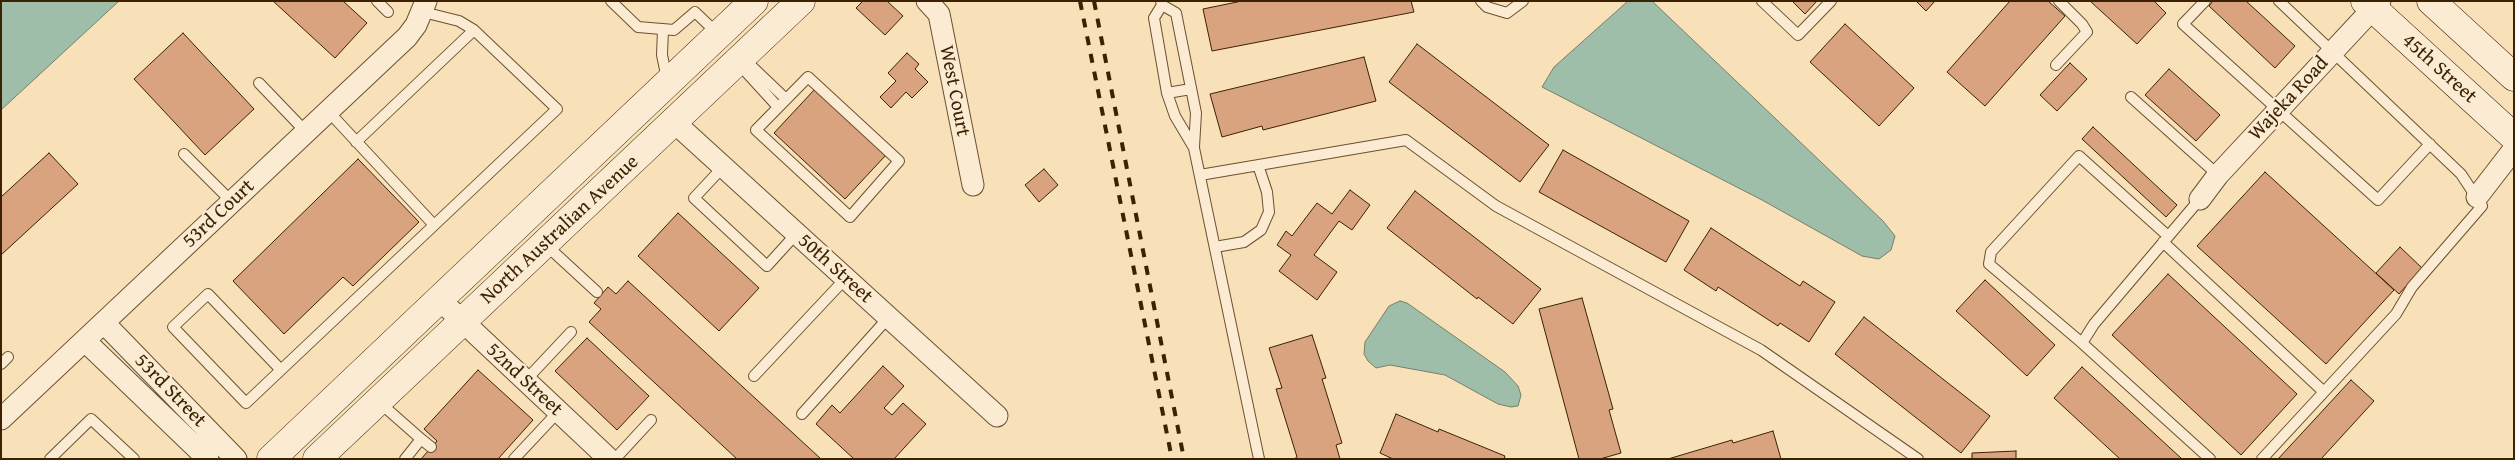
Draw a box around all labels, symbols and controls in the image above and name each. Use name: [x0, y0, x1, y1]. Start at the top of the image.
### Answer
street label: 45th Street: [2397, 29, 2481, 109]
street label: West Court: [933, 43, 975, 139]
street label: Wajeka Road: [2244, 52, 2334, 146]
street label: North Australian Avenue: [476, 150, 644, 310]
street label: 53rd Court: [178, 175, 260, 253]
street label: 50th Street: [793, 229, 877, 309]
street label: 52nd Street: [481, 338, 567, 422]
street label: 53rd Street: [129, 349, 211, 433]

